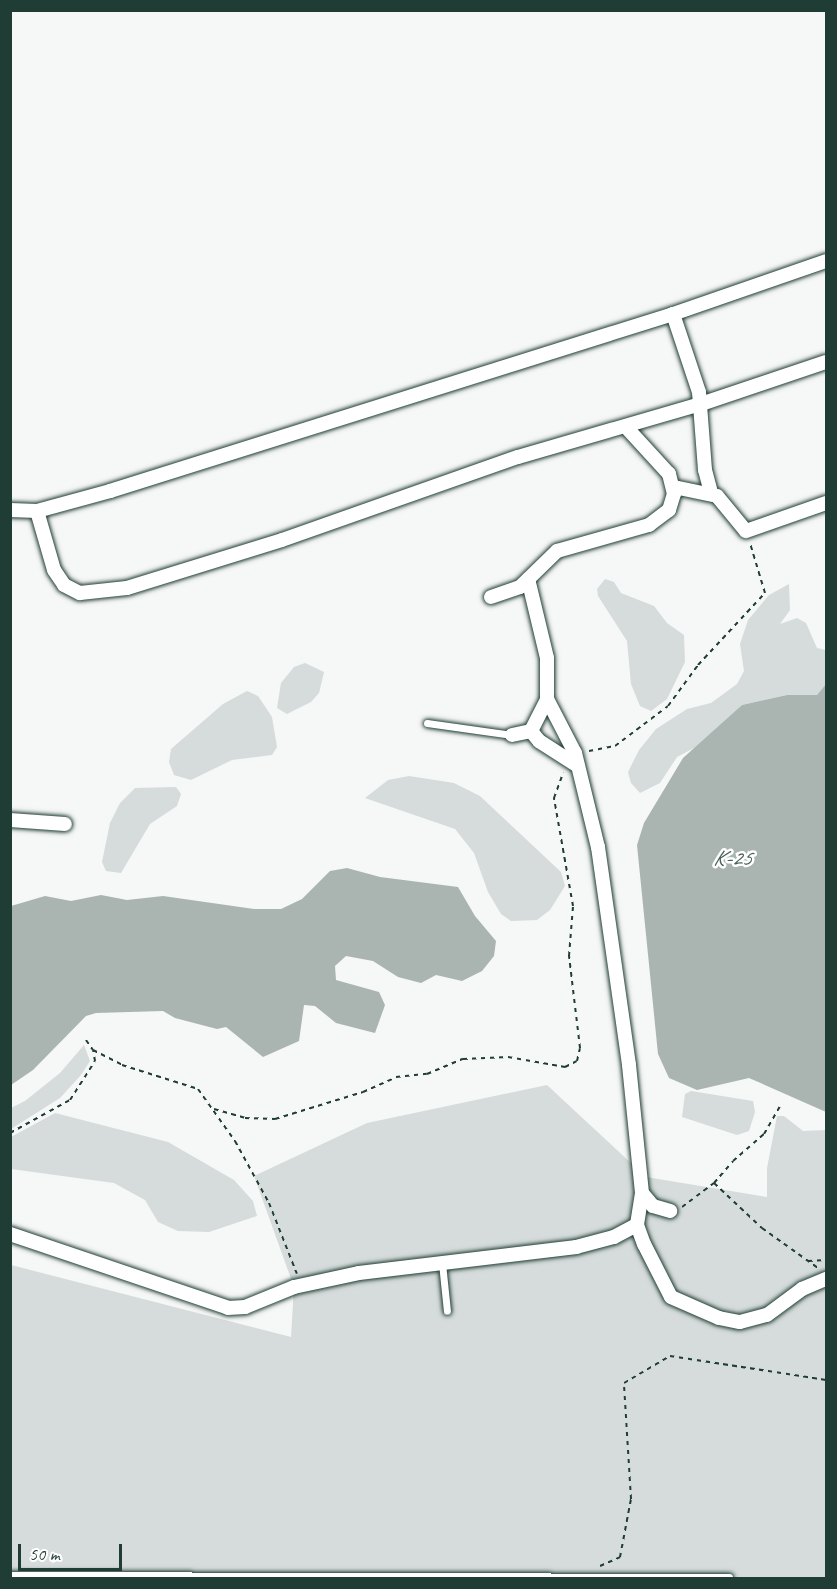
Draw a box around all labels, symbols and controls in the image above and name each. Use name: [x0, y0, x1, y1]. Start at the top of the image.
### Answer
water label: К-25: [713, 846, 751, 872]
scale bar: [21, 1532, 124, 1570]
text: 50 m: [29, 1543, 60, 1565]

